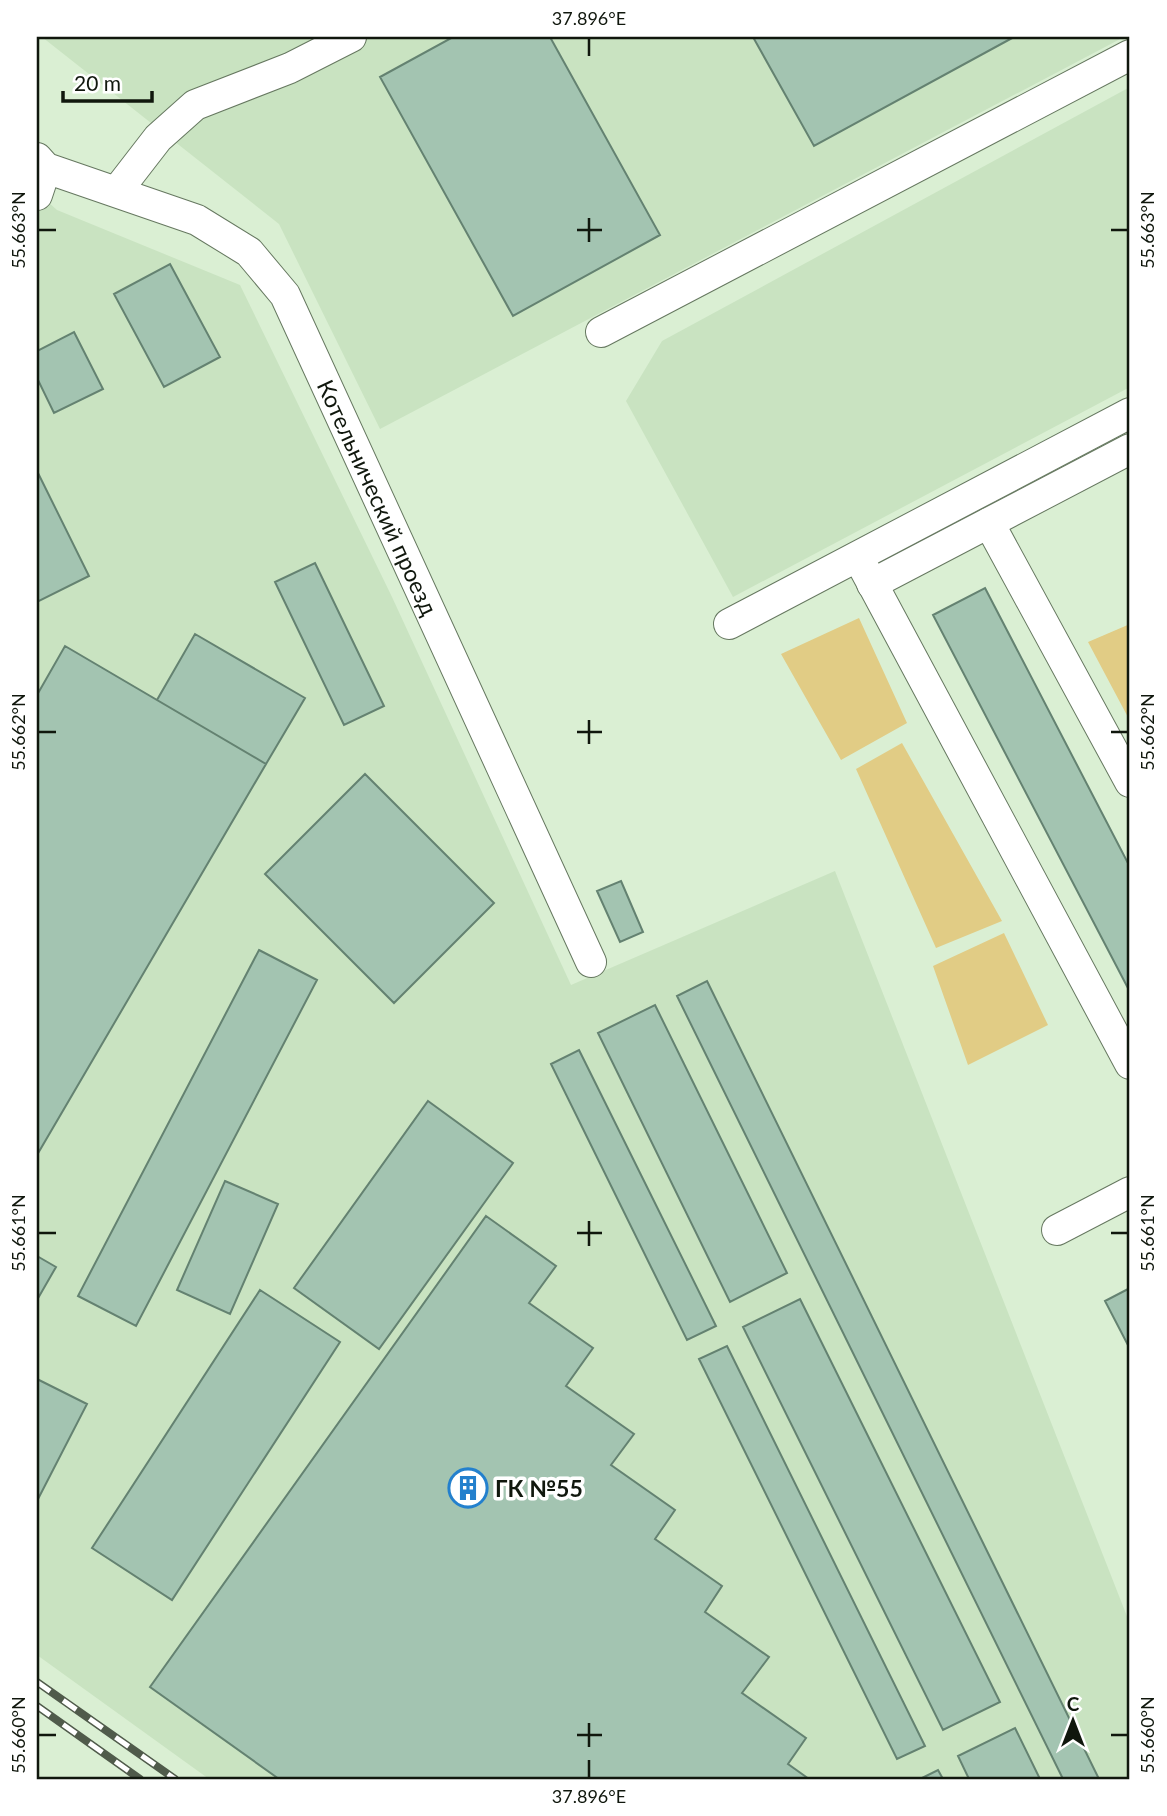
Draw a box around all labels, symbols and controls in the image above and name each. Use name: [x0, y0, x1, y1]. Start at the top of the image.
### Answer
text: 37.896°E: [552, 7, 626, 29]
scale bar: [63, 60, 152, 104]
text: 20 m: [74, 70, 121, 95]
text: 55.663°N: [7, 191, 29, 269]
text: 55.663°N: [1136, 191, 1158, 269]
street label: Котельнический проезд: [312, 375, 444, 620]
text: 55.662°N: [7, 693, 29, 771]
text: 55.662°N: [1136, 693, 1158, 771]
text: 55.661°N: [7, 1194, 29, 1272]
text: 55.661°N: [1136, 1194, 1158, 1272]
building icon: ГК №55: [447, 1467, 489, 1509]
place label: ГК №55: [495, 1474, 583, 1502]
north arrow: [1038, 1686, 1108, 1756]
text: С: [1067, 1692, 1080, 1715]
text: 55.660°N: [7, 1696, 29, 1774]
text: 55.660°N: [1136, 1696, 1158, 1774]
text: 37.896°E: [552, 1785, 626, 1807]

